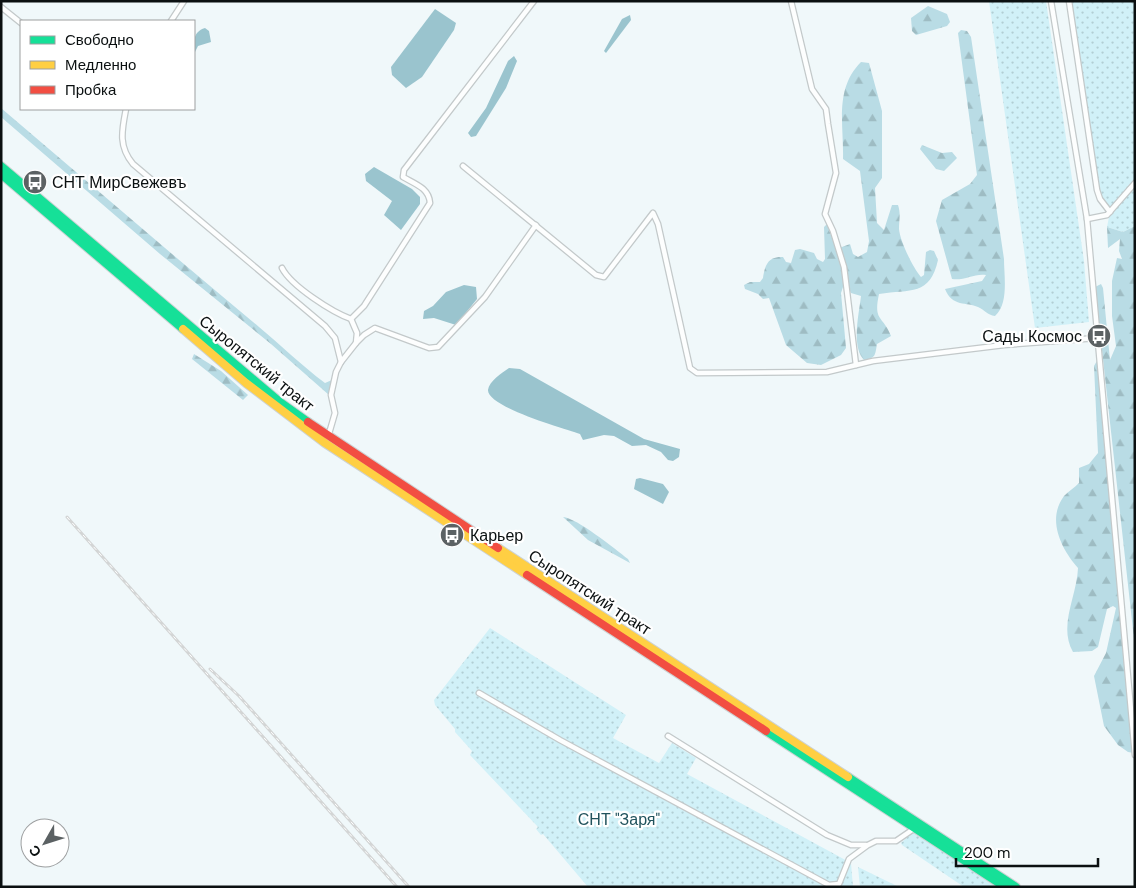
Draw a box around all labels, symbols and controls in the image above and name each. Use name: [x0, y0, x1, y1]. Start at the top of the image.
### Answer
legend: [20, 20, 195, 110]
text: Свободно: [65, 30, 134, 50]
text: Медленно: [65, 55, 136, 75]
text: Пробка: [65, 80, 117, 100]
bus stop icon: СНТ МирСвежевъ: [22, 169, 48, 195]
place label: СНТ МирСвежевъ: [52, 172, 186, 193]
street label: Сыропятский тракт: [195, 311, 319, 417]
bus stop icon: Сады Космос: [1086, 323, 1112, 349]
place label: Сады Космос: [982, 326, 1082, 347]
bus stop icon: Карьер: [439, 522, 465, 548]
place label: Карьер: [470, 525, 523, 546]
street label: Сыропятский тракт: [524, 545, 656, 640]
park label: СНТ "Заря": [578, 809, 661, 830]
north arrow: [20, 818, 70, 868]
scale bar: [956, 836, 1098, 868]
text: С: [25, 842, 45, 861]
text: 200 m: [964, 843, 1010, 863]

